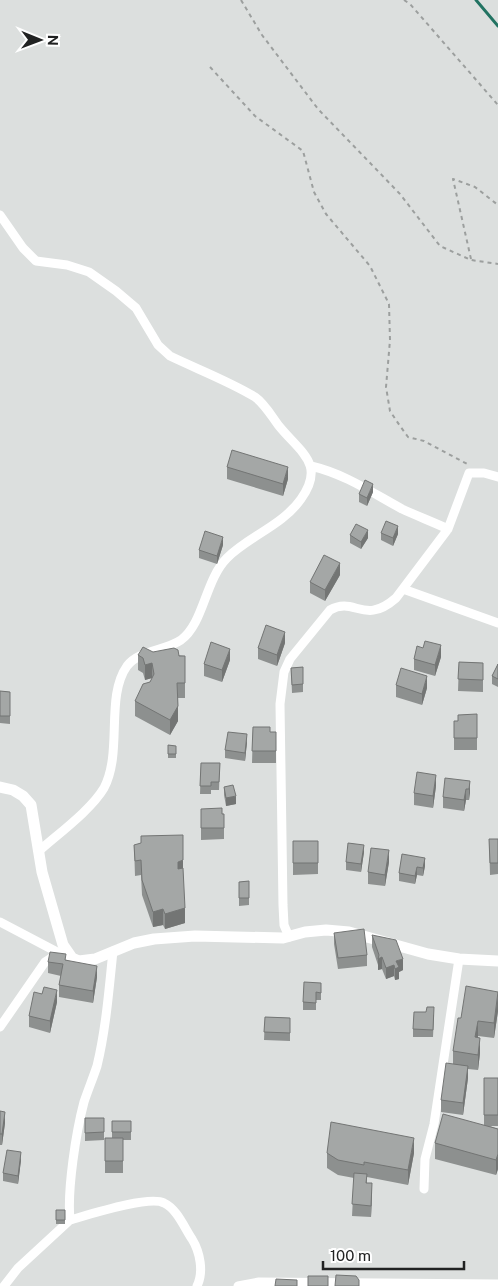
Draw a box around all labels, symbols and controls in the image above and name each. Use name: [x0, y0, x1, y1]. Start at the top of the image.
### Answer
north arrow: [15, 15, 65, 65]
text: N: [45, 35, 61, 46]
scale bar: [323, 1238, 464, 1270]
text: 100 m: [330, 1247, 371, 1264]

